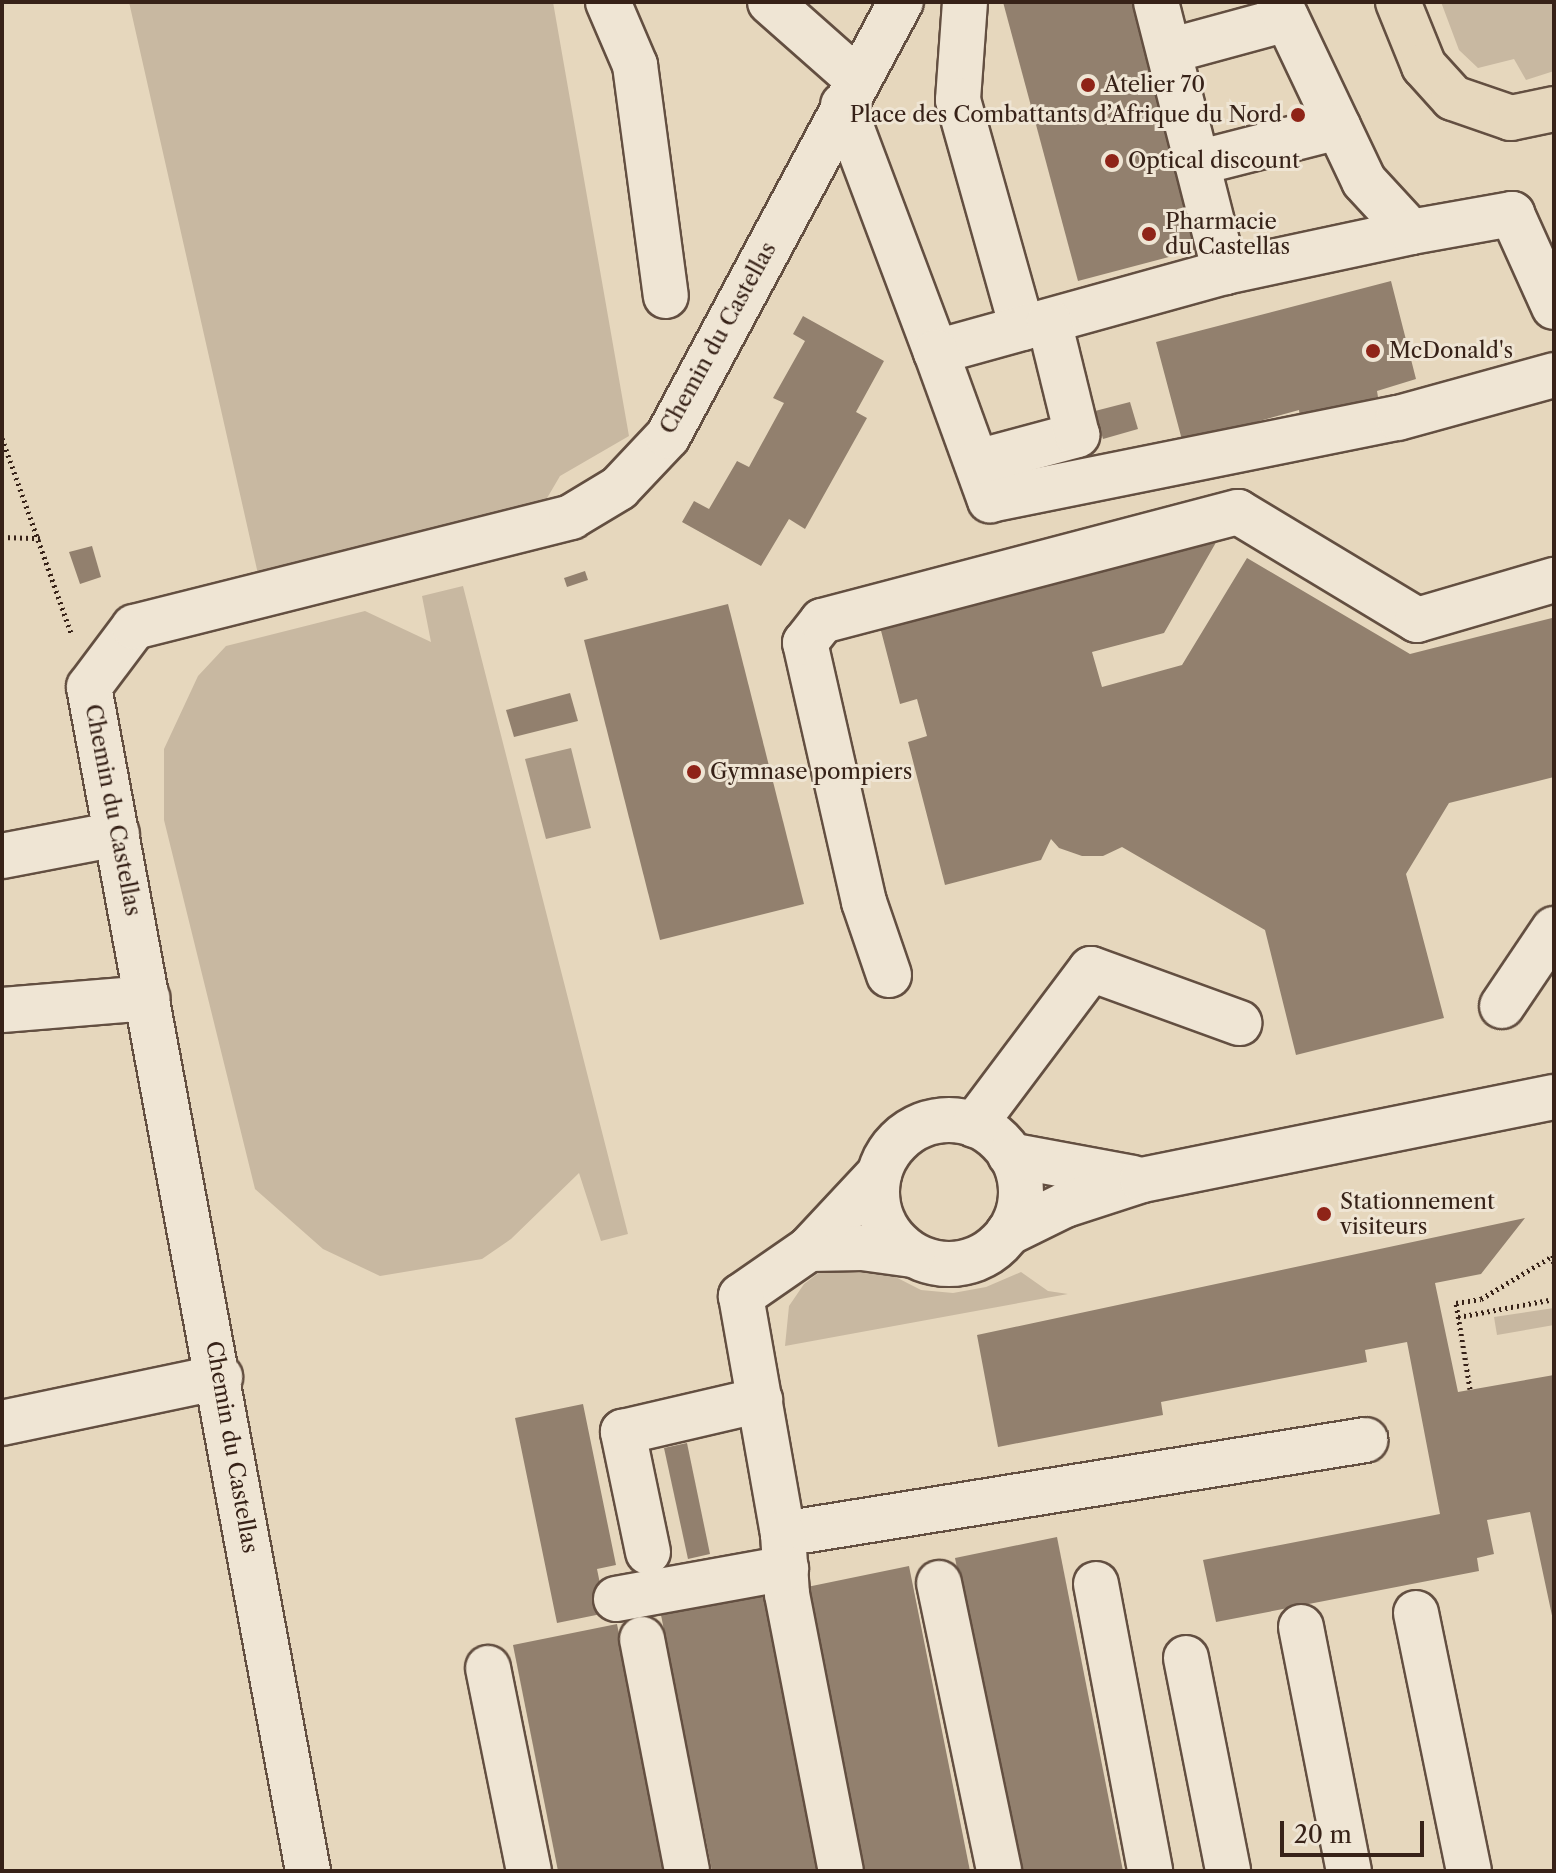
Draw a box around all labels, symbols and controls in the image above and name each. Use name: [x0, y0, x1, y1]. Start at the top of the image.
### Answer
place label: Atelier 70: [1104, 72, 1206, 98]
marker: Atelier 70: [1079, 76, 1097, 94]
place label: Place des Combattants d’Afrique du Nord: [850, 102, 1282, 128]
marker: Place des Combattants d’Afrique du Nord: [1289, 106, 1307, 124]
place label: Optical discount: [1128, 148, 1300, 174]
marker: Optical discount: [1103, 152, 1121, 170]
place label: Pharmacie du Castellas: [1165, 208, 1290, 260]
marker: Pharmacie du Castellas: [1140, 225, 1158, 243]
street label: Chemin du Castellas: [654, 238, 782, 438]
place label: McDonald's: [1389, 338, 1513, 364]
marker: McDonald's: [1364, 342, 1382, 360]
street label: Chemin du Castellas: [80, 702, 146, 918]
place label: Gymnase pompiers: [710, 759, 912, 785]
marker: Gymnase pompiers: [685, 763, 703, 781]
place label: Stationnement visiteurs: [1340, 1188, 1495, 1240]
marker: Stationnement visiteurs: [1315, 1205, 1333, 1223]
street label: Chemin du Castellas: [200, 1339, 264, 1555]
scale bar: [1284, 1805, 1428, 1855]
text: 20 m: [1294, 1820, 1352, 1849]

